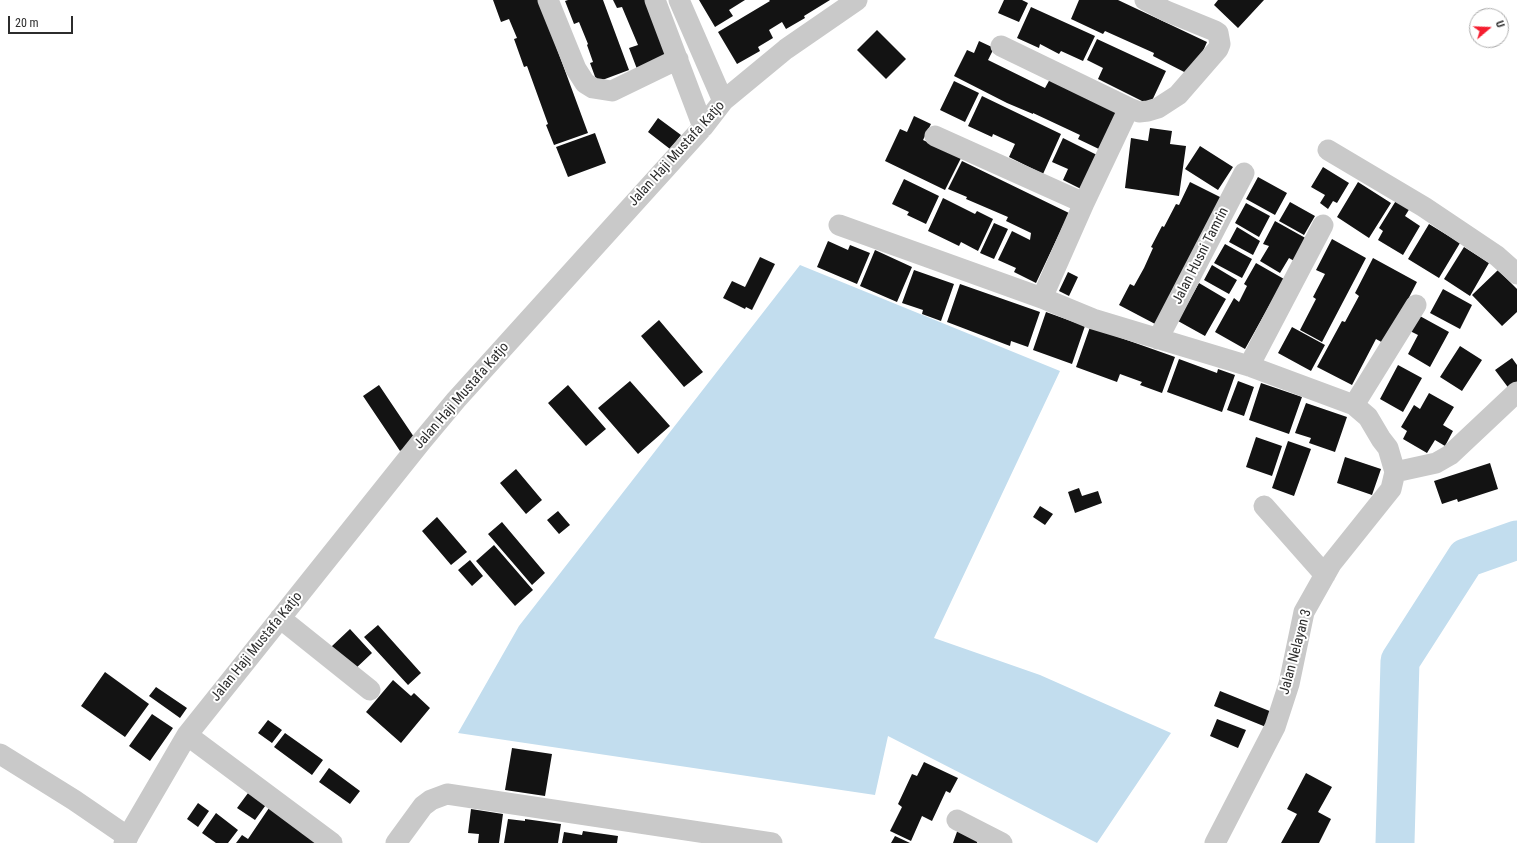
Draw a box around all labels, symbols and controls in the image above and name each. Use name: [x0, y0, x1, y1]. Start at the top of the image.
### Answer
scale bar: [10, 8, 75, 34]
north arrow: [1469, 8, 1509, 48]
text: 20 m: [15, 16, 39, 30]
text: U: [1493, 19, 1507, 29]
street label: Jalan Haji Mustafa Katjo: [625, 98, 729, 210]
street label: Jalan Husni Tamrin: [1169, 205, 1233, 307]
street label: Jalan Haji Mustafa Katjo: [411, 339, 513, 453]
street label: Jalan Haji Mustafa Katjo: [208, 589, 306, 705]
street label: Jalan Nelayan 3: [1277, 607, 1315, 697]

